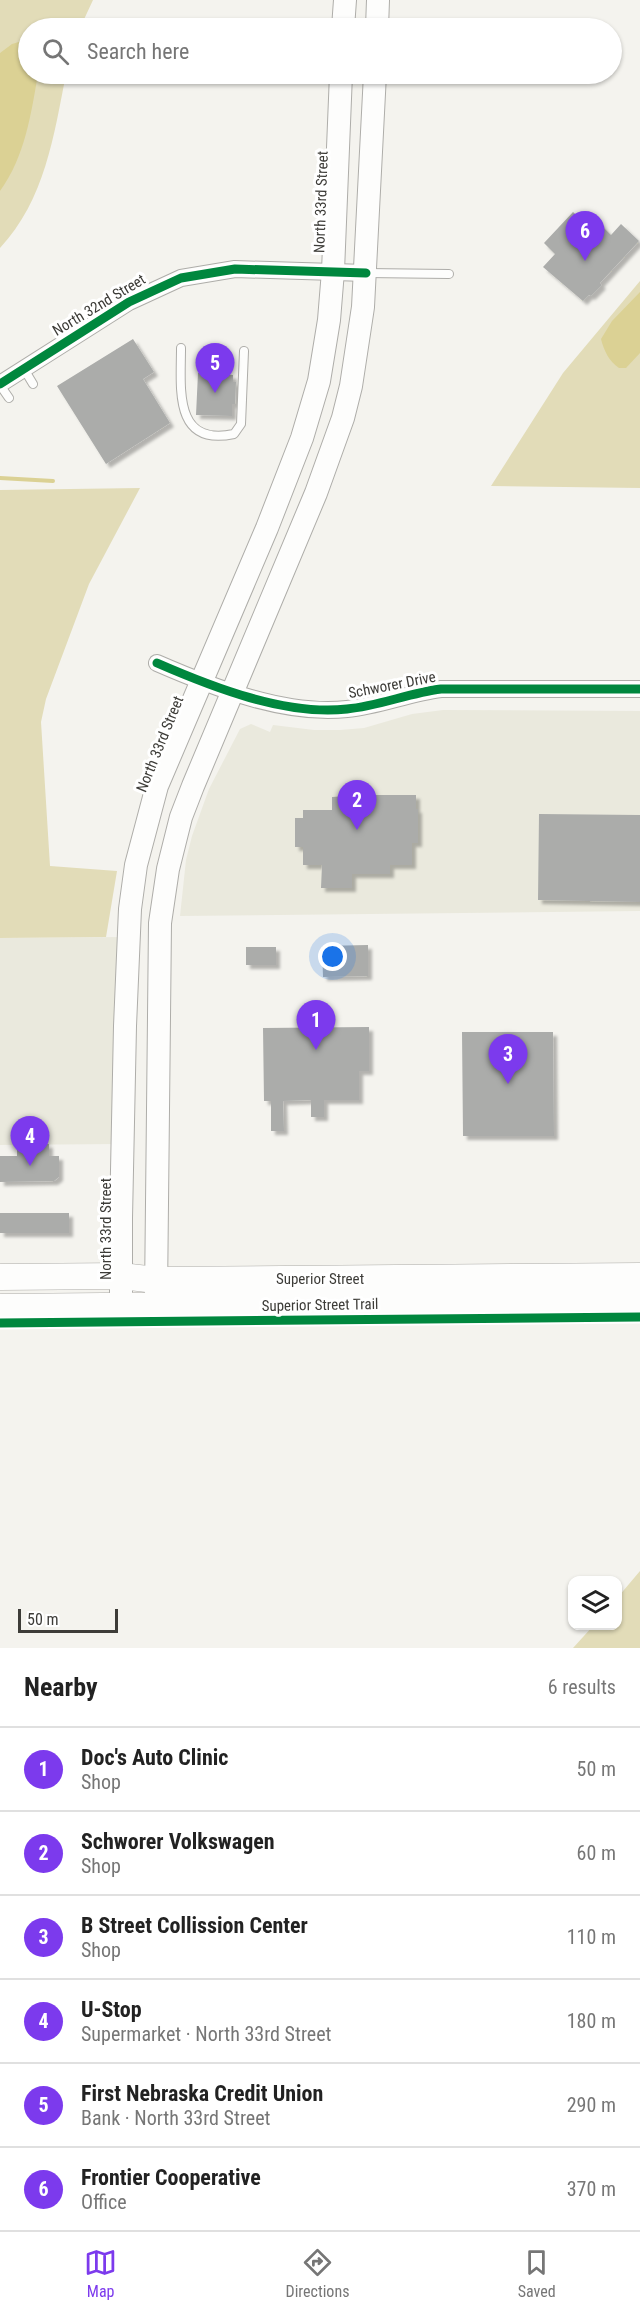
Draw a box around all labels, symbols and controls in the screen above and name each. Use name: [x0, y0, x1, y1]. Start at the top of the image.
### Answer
search box: [18, 18, 622, 84]
icon: search: [39, 35, 72, 68]
text: Search here: [87, 39, 189, 64]
street label: North 33rd Street: [310, 151, 332, 253]
pin: 6: [566, 212, 604, 261]
street label: North 32nd Street: [49, 270, 149, 340]
pin: 5: [196, 344, 234, 393]
street label: Schworer Drive: [347, 668, 437, 702]
street label: North 33rd Street: [133, 693, 187, 795]
pin: 2: [338, 780, 376, 830]
your location: [318, 942, 347, 971]
pin: 1: [296, 1000, 336, 1050]
pin: 3: [488, 1034, 528, 1084]
pin: 4: [10, 1116, 50, 1166]
street label: North 33rd Street: [97, 1178, 115, 1280]
street label: Superior Street: [276, 1270, 364, 1288]
street label: Superior Street Trail: [261, 1295, 379, 1315]
map controls: [568, 1576, 622, 1630]
button: layers: [568, 1576, 622, 1630]
scale bar: [18, 1606, 118, 1634]
text: 50 m: [27, 1610, 59, 1629]
text: Nearby: [24, 1672, 98, 1702]
text: 6 results: [548, 1675, 616, 1699]
text: Doc's Auto Clinic: [81, 1745, 228, 1770]
text: 1: [38, 1757, 49, 1781]
text: 50 m: [577, 1757, 616, 1781]
text: Shop: [81, 1770, 121, 1794]
text: Schworer Volkswagen: [81, 1829, 275, 1854]
text: 2: [38, 1841, 49, 1865]
text: 60 m: [577, 1841, 616, 1865]
text: Shop: [81, 1854, 121, 1878]
text: B Street Collission Center: [81, 1913, 308, 1938]
text: 3: [38, 1925, 49, 1949]
text: 110 m: [567, 1925, 616, 1949]
text: Shop: [81, 1938, 121, 1962]
text: U-Stop: [81, 1997, 142, 2022]
text: 4: [38, 2009, 49, 2033]
text: 180 m: [567, 2009, 616, 2033]
text: Supermarket · North 33rd Street: [81, 2022, 331, 2046]
text: First Nebraska Credit Union: [81, 2081, 323, 2106]
text: 5: [38, 2093, 49, 2117]
text: 290 m: [567, 2093, 616, 2117]
text: Bank · North 33rd Street: [81, 2106, 270, 2130]
text: Frontier Cooperative: [81, 2165, 261, 2190]
text: 6: [38, 2177, 49, 2201]
text: 370 m: [567, 2177, 616, 2201]
text: Office: [81, 2190, 127, 2214]
tab: Map: [84, 2246, 117, 2301]
tab: Directions: [286, 2246, 349, 2301]
tab: Saved: [518, 2246, 556, 2301]

